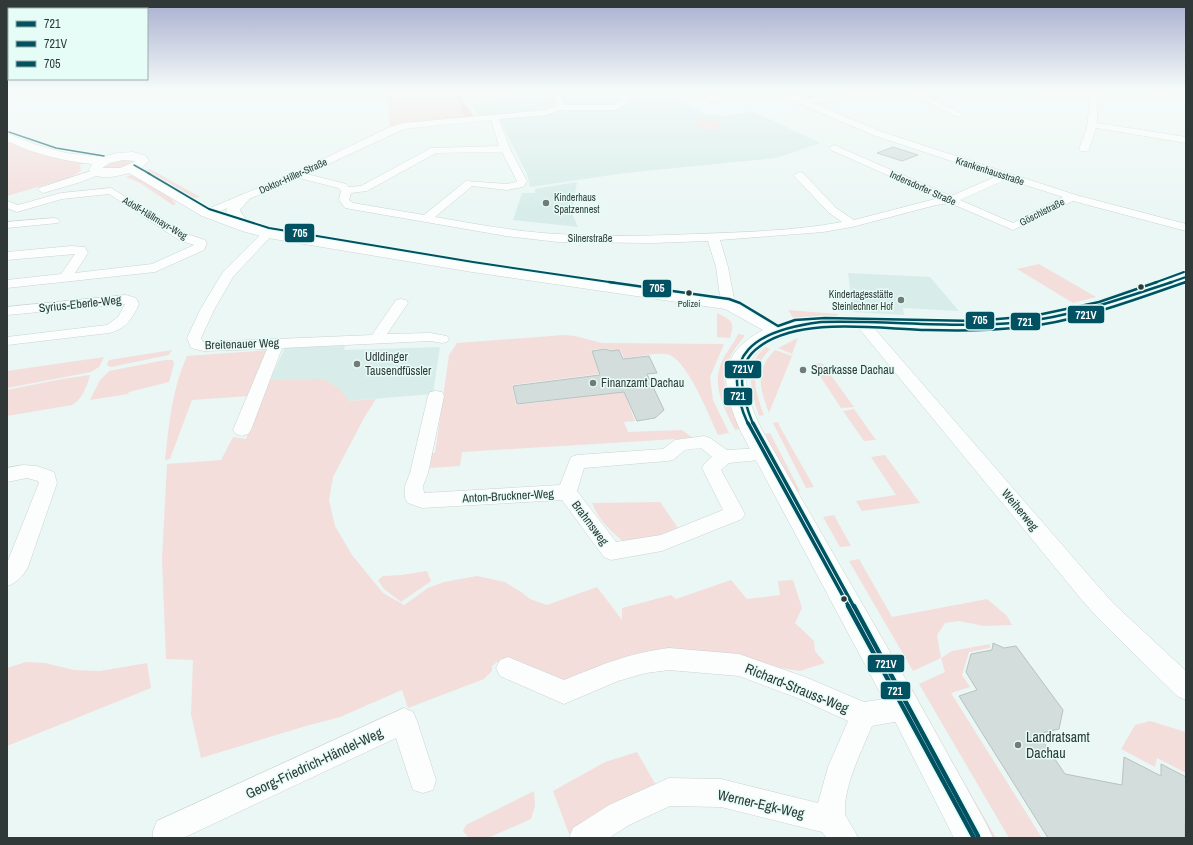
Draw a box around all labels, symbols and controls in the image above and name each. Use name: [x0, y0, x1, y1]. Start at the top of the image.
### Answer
legend: [8, 8, 148, 80]
text: 721: [44, 16, 61, 32]
text: 721V: [44, 36, 67, 52]
text: 705: [44, 56, 61, 72]
street label: Krankenhausstraße: [954, 154, 1026, 188]
street label: Doktor-Hiller-Straße: [257, 155, 330, 197]
street label: Indersdorfer Straße: [888, 168, 959, 209]
place label: Kinderhaus Spatzennest: [554, 191, 600, 216]
street label: Adolf-Hällmayr-Weg: [119, 193, 190, 243]
street label: Göschlstraße: [1017, 195, 1067, 229]
marker: Kinderhaus Spatzennest: [541, 198, 551, 208]
line badge: 705: [284, 223, 315, 243]
text: 705: [292, 226, 308, 240]
street label: Silnerstraße: [568, 232, 613, 245]
line badge: 705: [642, 279, 672, 298]
text: 705: [649, 281, 665, 295]
unlabelled marker: [1136, 282, 1146, 292]
marker: Polizei: [684, 288, 694, 298]
place label: Kindertagesstätte Steinlechner Hof: [829, 288, 894, 313]
street label: Syrius-Eberle-Weg: [38, 292, 123, 316]
marker: Kindertagesstätte Steinlechner Hof: [896, 295, 906, 305]
place label: Polizei: [678, 298, 700, 310]
line badge: 721V: [1067, 305, 1105, 324]
text: 721V: [1075, 308, 1098, 322]
line badge: 705: [965, 311, 995, 330]
line badge: 721: [1010, 312, 1041, 331]
text: 705: [972, 313, 988, 327]
text: 721: [1017, 315, 1033, 329]
street label: Breitenauer Weg: [205, 335, 280, 353]
place label: Udldinger Tausendfüssler: [365, 349, 432, 379]
marker: Udldinger Tausendfüssler: [352, 359, 362, 369]
line badge: 721V: [724, 360, 762, 379]
text: 721V: [732, 362, 755, 376]
place label: Sparkasse Dachau: [811, 362, 894, 378]
marker: Sparkasse Dachau: [798, 365, 808, 375]
place label: Finanzamt Dachau: [601, 375, 684, 391]
marker: Finanzamt Dachau: [588, 378, 598, 388]
line badge: 721: [723, 387, 753, 406]
text: 721: [730, 389, 746, 403]
street label: Anton-Bruckner-Weg: [461, 486, 555, 506]
street label: Weiherweg: [998, 486, 1042, 535]
street label: Brahmsweg: [568, 497, 612, 549]
unlabelled marker: [839, 594, 849, 604]
line badge: 721V: [867, 654, 905, 673]
text: 721V: [875, 657, 898, 671]
street label: Richard-Strauss-Weg: [743, 659, 852, 717]
line badge: 721: [880, 681, 911, 700]
text: 721: [887, 684, 903, 698]
street label: Georg-Friedrich-Händel-Weg: [243, 723, 386, 803]
place label: Landratsamt Dachau: [1026, 728, 1090, 762]
marker: Landratsamt Dachau: [1013, 740, 1023, 750]
street label: Werner-Egk-Weg: [716, 785, 807, 823]

